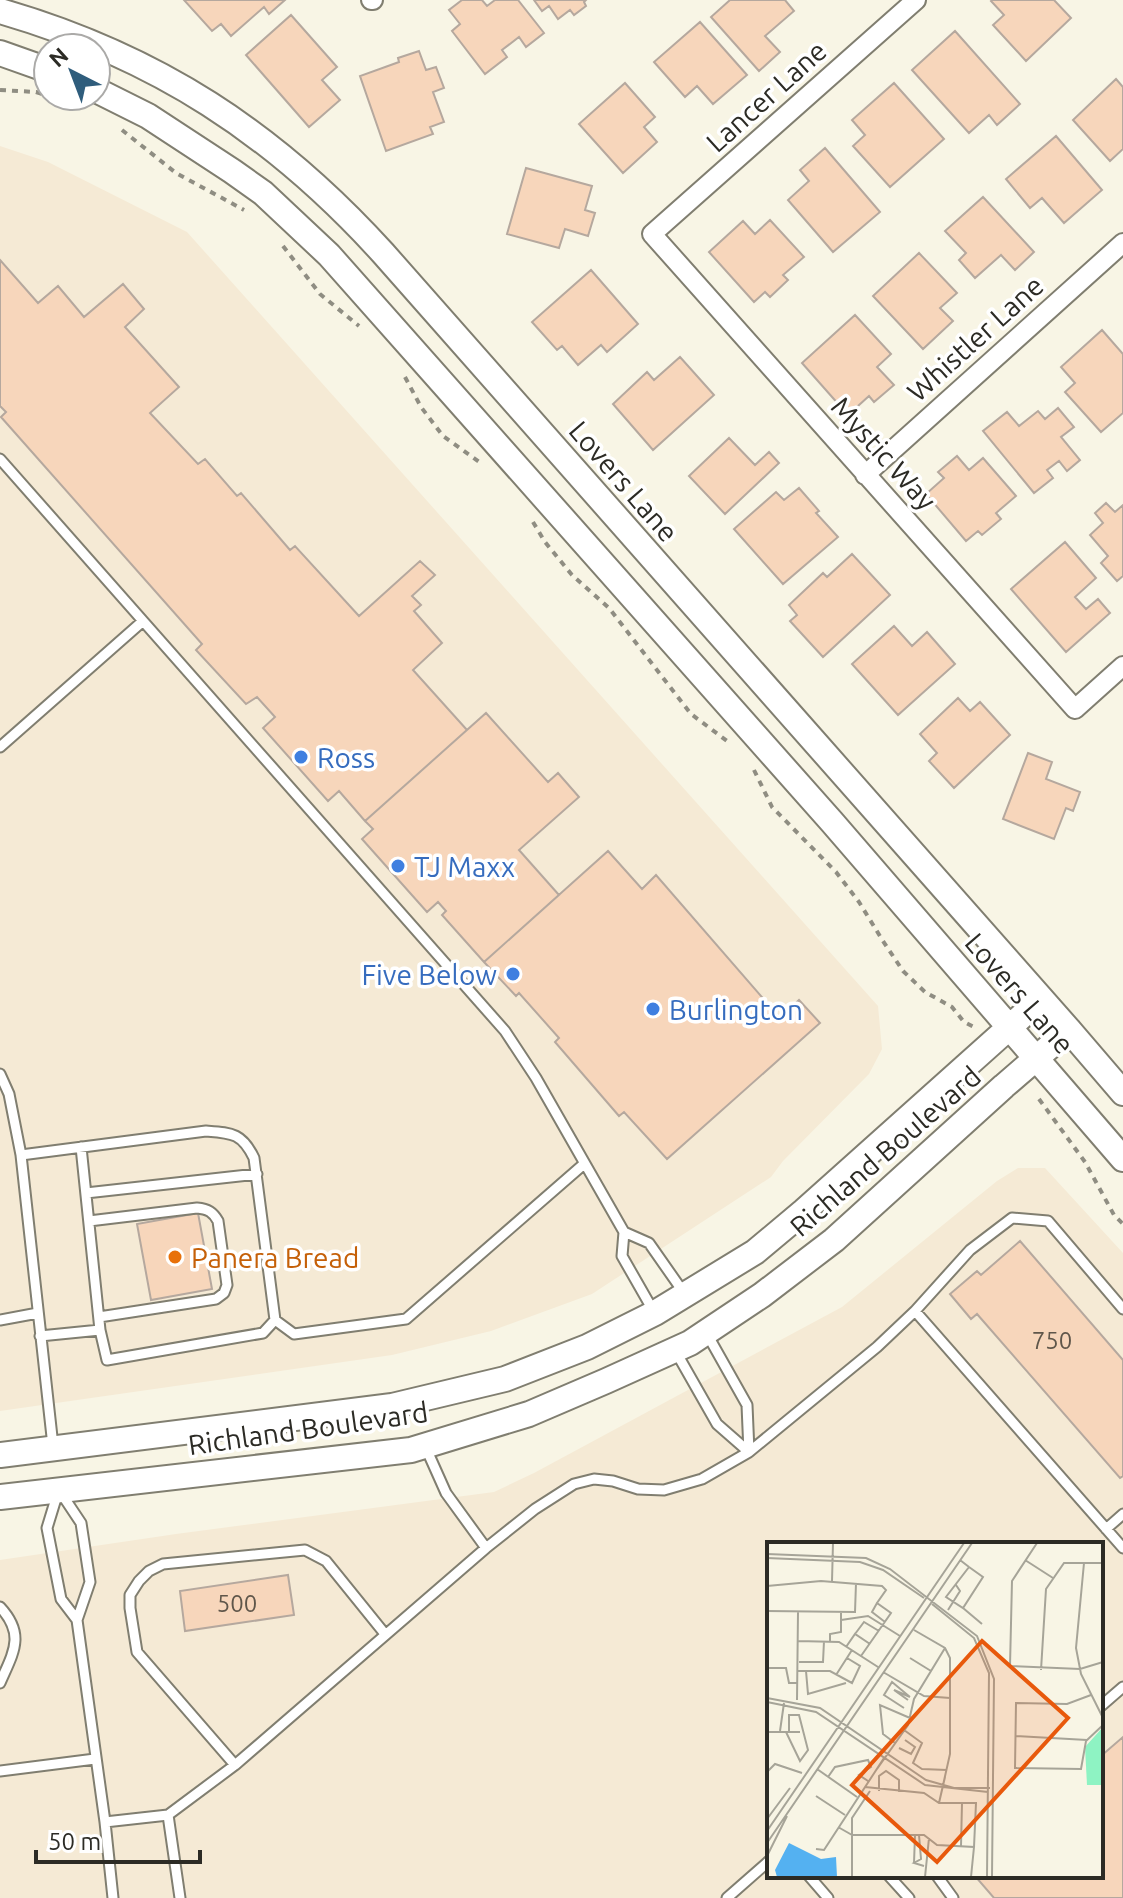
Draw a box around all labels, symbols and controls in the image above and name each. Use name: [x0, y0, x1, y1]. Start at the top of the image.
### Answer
north arrow: [32, 32, 112, 112]
street label: Lancer Lane: [700, 34, 832, 158]
text: N: [44, 42, 73, 72]
street label: Whistler Lane: [901, 269, 1049, 407]
street label: Mystic Way: [826, 390, 942, 516]
street label: Lovers Lane: [563, 415, 685, 547]
place label: Ross: [317, 742, 375, 773]
marker: Ross: [292, 748, 310, 766]
place label: TJ Maxx: [414, 851, 515, 882]
marker: TJ Maxx: [389, 857, 407, 875]
street label: Lovers Lane: [959, 927, 1081, 1059]
place label: Five Below: [361, 959, 497, 990]
marker: Five Below: [504, 965, 522, 983]
place label: Burlington: [669, 994, 803, 1025]
marker: Burlington: [644, 1000, 662, 1018]
street label: Richland Boulevard: [784, 1060, 986, 1242]
place label: Panera Bread: [191, 1242, 359, 1273]
marker: Panera Bread: [166, 1248, 184, 1266]
house number: 750: [1032, 1327, 1072, 1354]
street label: Richland Boulevard: [186, 1396, 430, 1460]
inset map: [767, 1542, 1103, 1878]
house number: 500: [217, 1590, 257, 1617]
scale bar: [36, 1814, 200, 1864]
text: 50 m: [48, 1828, 101, 1855]

